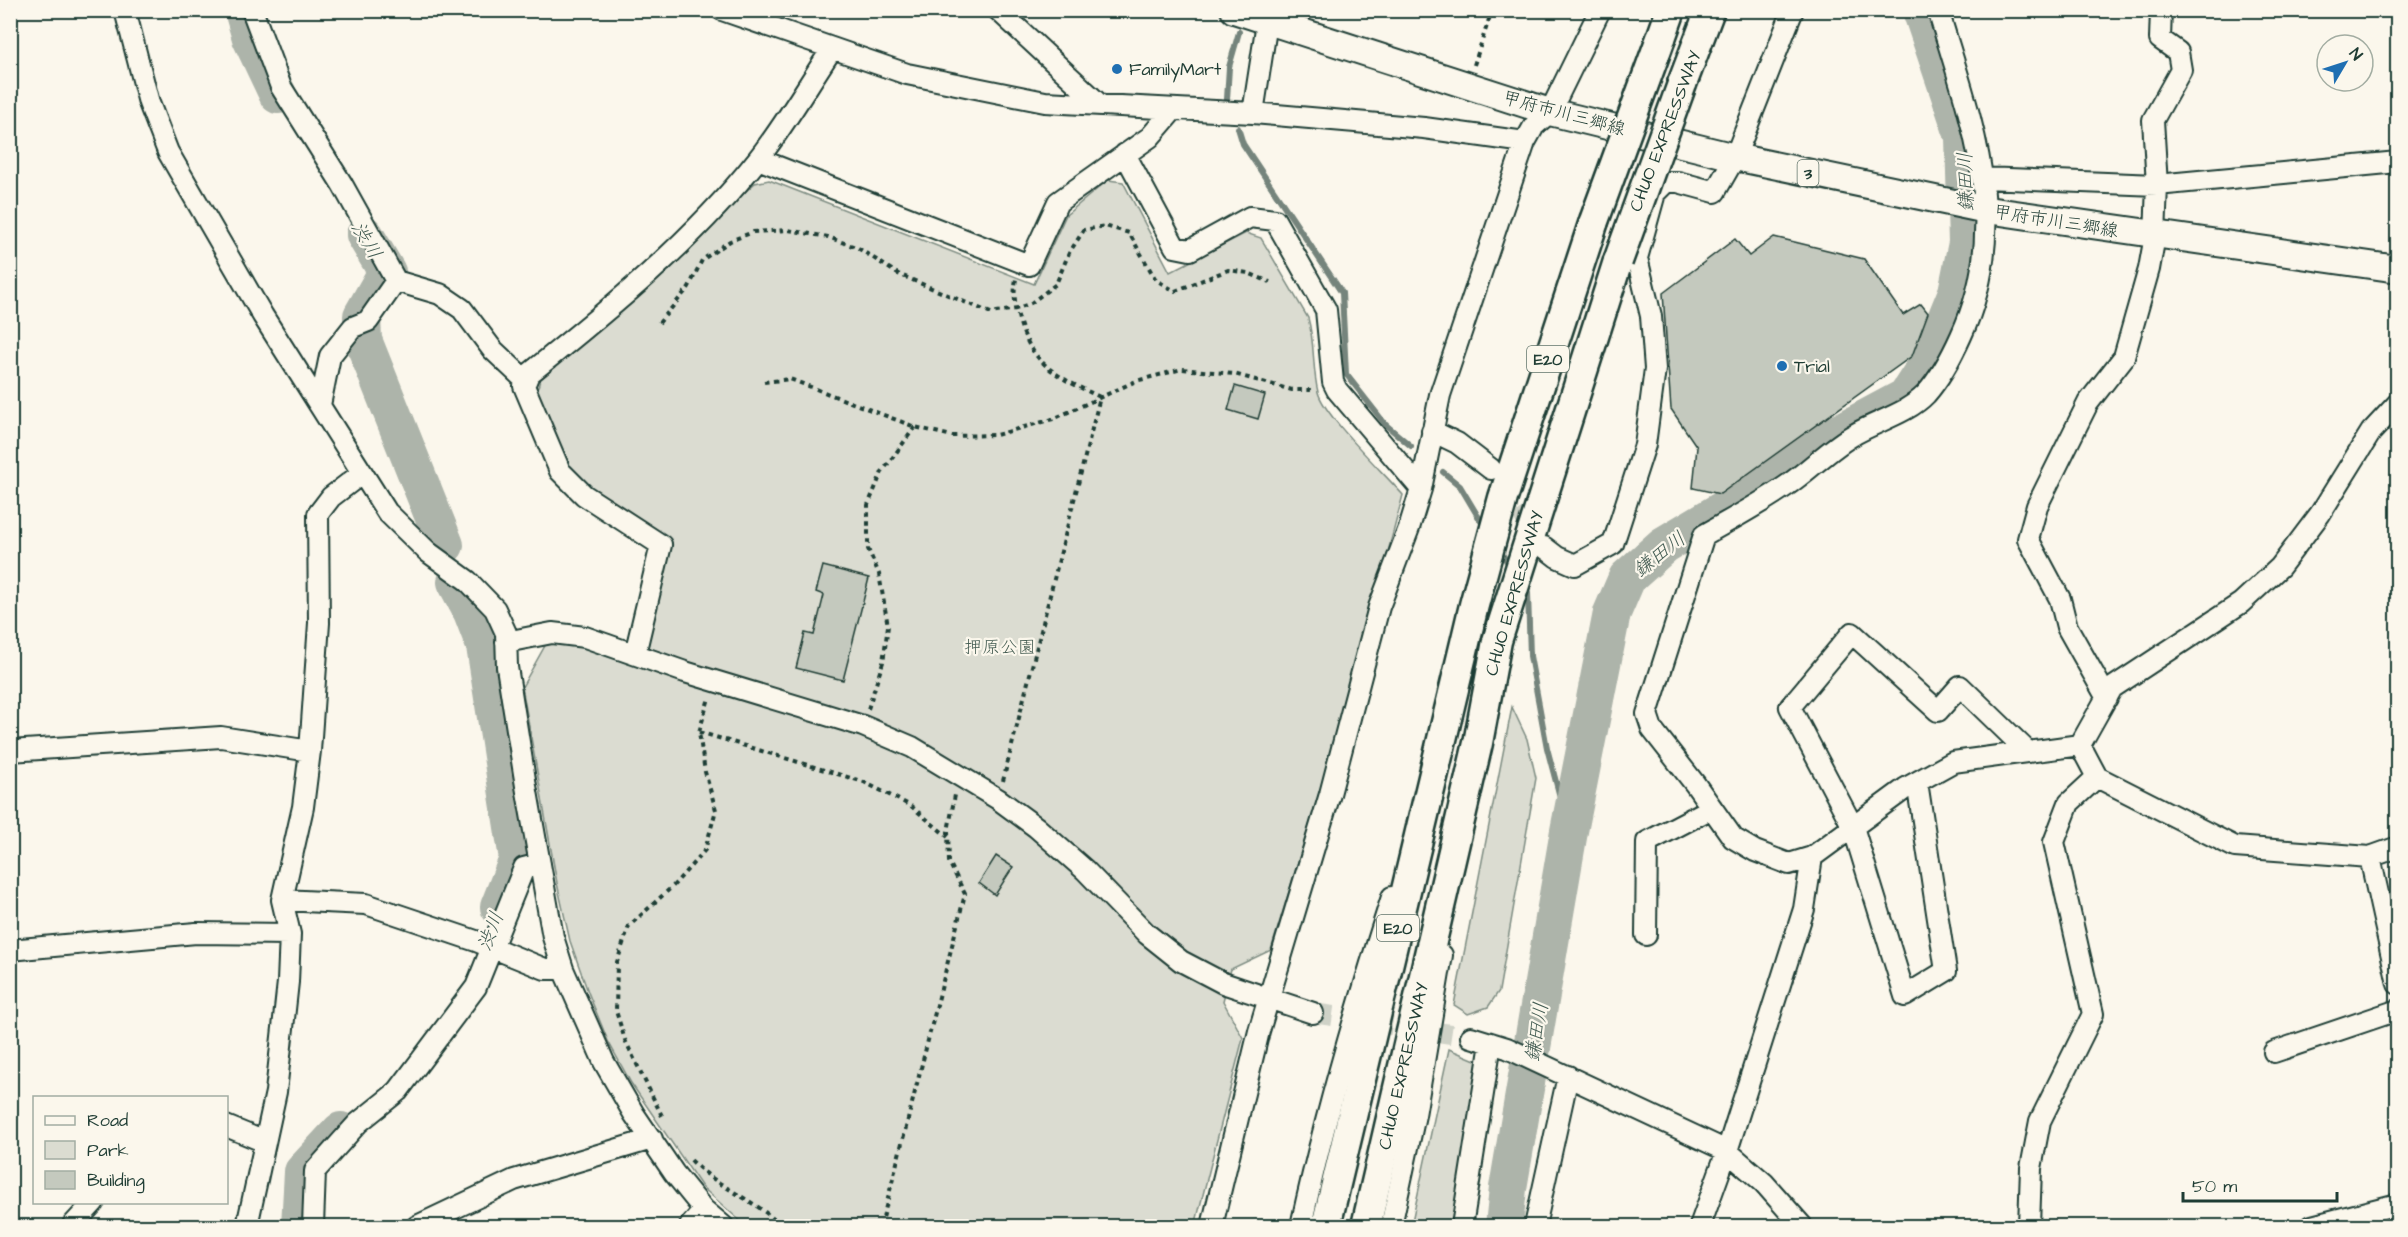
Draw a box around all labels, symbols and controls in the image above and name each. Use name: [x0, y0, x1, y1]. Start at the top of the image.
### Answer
north arrow: [2315, 33, 2375, 93]
text: N: [2344, 43, 2368, 65]
street label: CHUO EXPRESSWAY: [1623, 47, 1708, 215]
place label: FamilyMart: [1129, 57, 1222, 83]
marker: FamilyMart: [1110, 62, 1124, 76]
street label: 甲府市川三郷線: [1500, 85, 1628, 142]
water label: 鎌田川: [1951, 151, 1981, 212]
road number: 3: [1798, 160, 1818, 186]
street label: 甲府市川三郷線: [1992, 199, 2120, 244]
water label: 渋川: [344, 216, 388, 265]
road number: E20: [1527, 346, 1569, 372]
place label: Trial: [1794, 354, 1830, 379]
marker: Trial: [1775, 359, 1789, 373]
street label: CHUO EXPRESSWAY: [1479, 507, 1550, 679]
water label: 鎌田川: [1627, 525, 1692, 584]
park label: 押原公園: [964, 635, 1036, 660]
water label: 渋川: [471, 908, 511, 955]
road number: E20: [1377, 915, 1419, 941]
street label: CHUO EXPRESSWAY: [1372, 980, 1435, 1152]
water label: 鎌田川: [1518, 1000, 1556, 1064]
legend: [33, 1096, 228, 1204]
text: Road: [87, 1108, 128, 1133]
text: Park: [87, 1138, 129, 1163]
scale bar: [2183, 1165, 2338, 1203]
text: Building: [87, 1168, 145, 1194]
text: 50 m: [2192, 1174, 2237, 1199]

